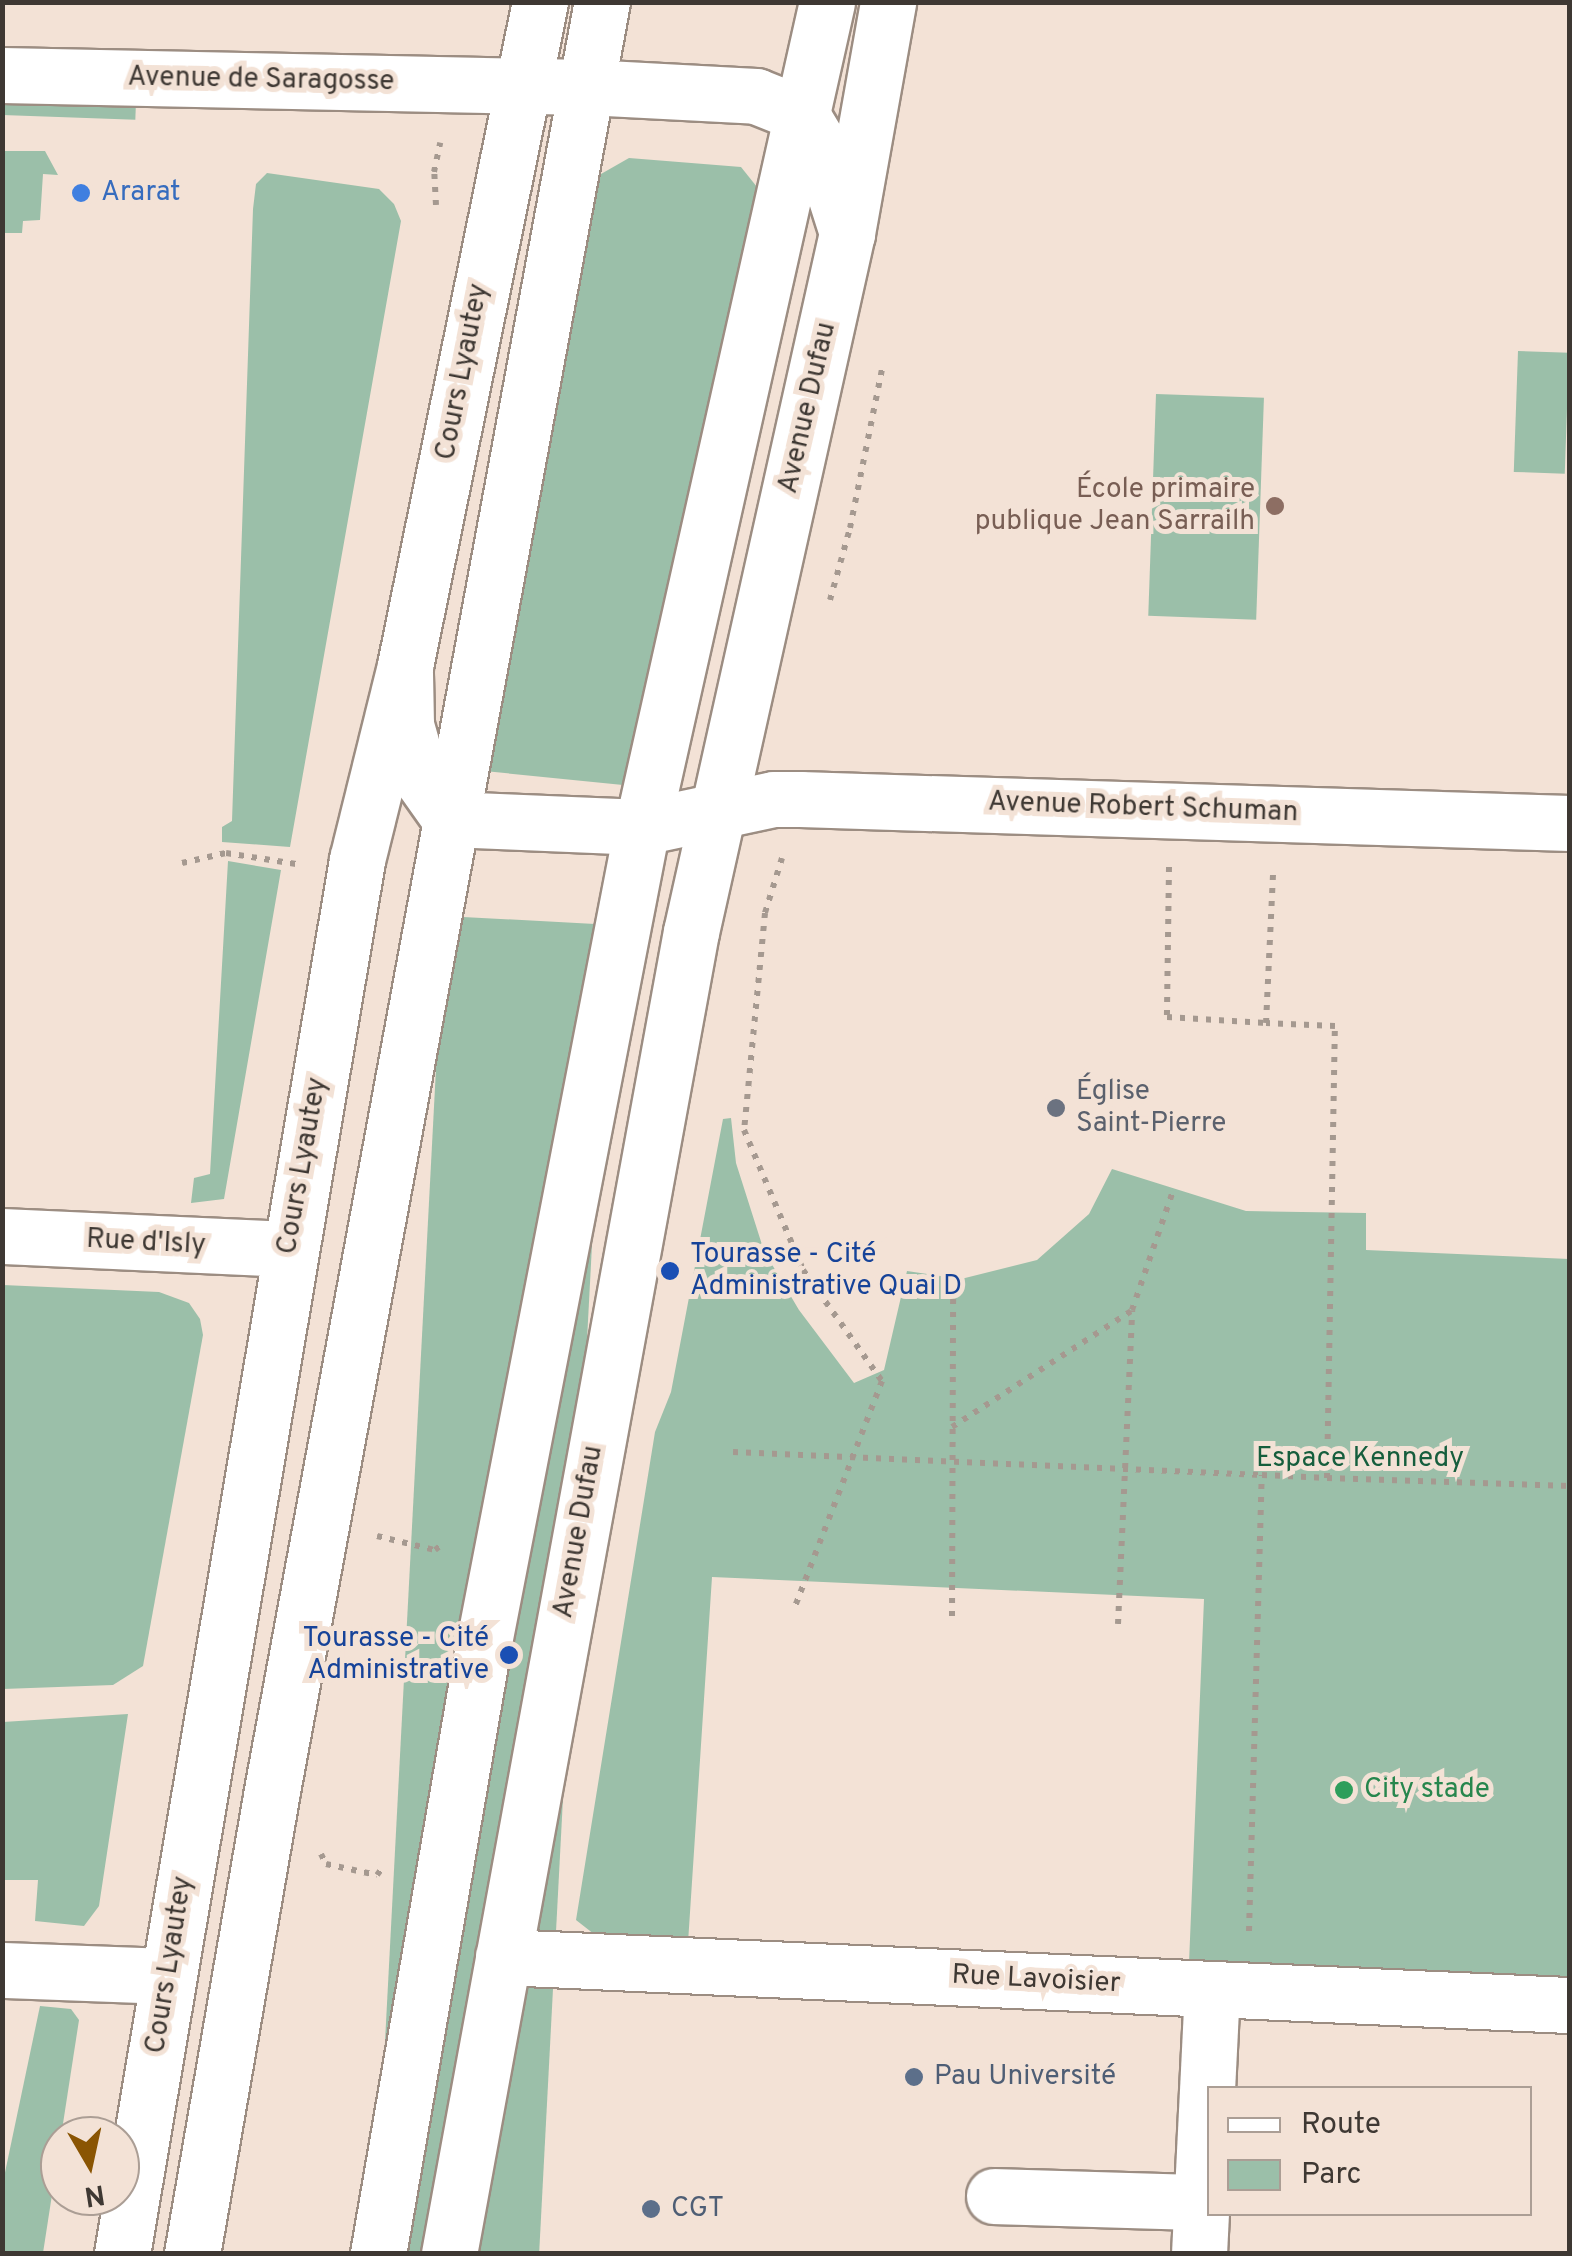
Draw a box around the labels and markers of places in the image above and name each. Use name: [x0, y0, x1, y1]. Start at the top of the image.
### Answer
place label: Ararat: [101, 176, 181, 210]
marker: Ararat: [70, 182, 92, 204]
place label: École primaire publique Jean Sarrailh: [975, 473, 1255, 539]
marker: École primaire publique Jean Sarrailh: [1264, 495, 1286, 517]
place label: Église Saint-Pierre: [1076, 1075, 1226, 1141]
marker: Église Saint-Pierre: [1045, 1097, 1067, 1119]
place label: Tourasse - Cité Administrative Quai D: [690, 1238, 962, 1304]
marker: Tourasse - Cité Administrative Quai D: [659, 1260, 681, 1282]
place label: Tourasse - Cité Administrative: [303, 1622, 489, 1688]
marker: Tourasse - Cité Administrative: [498, 1644, 520, 1666]
place label: City stade: [1364, 1773, 1490, 1807]
marker: City stade: [1333, 1779, 1355, 1801]
place label: Pau Université: [934, 2060, 1116, 2094]
marker: Pau Université: [903, 2066, 925, 2088]
place label: CGT: [671, 2192, 724, 2226]
marker: CGT: [640, 2198, 662, 2220]

